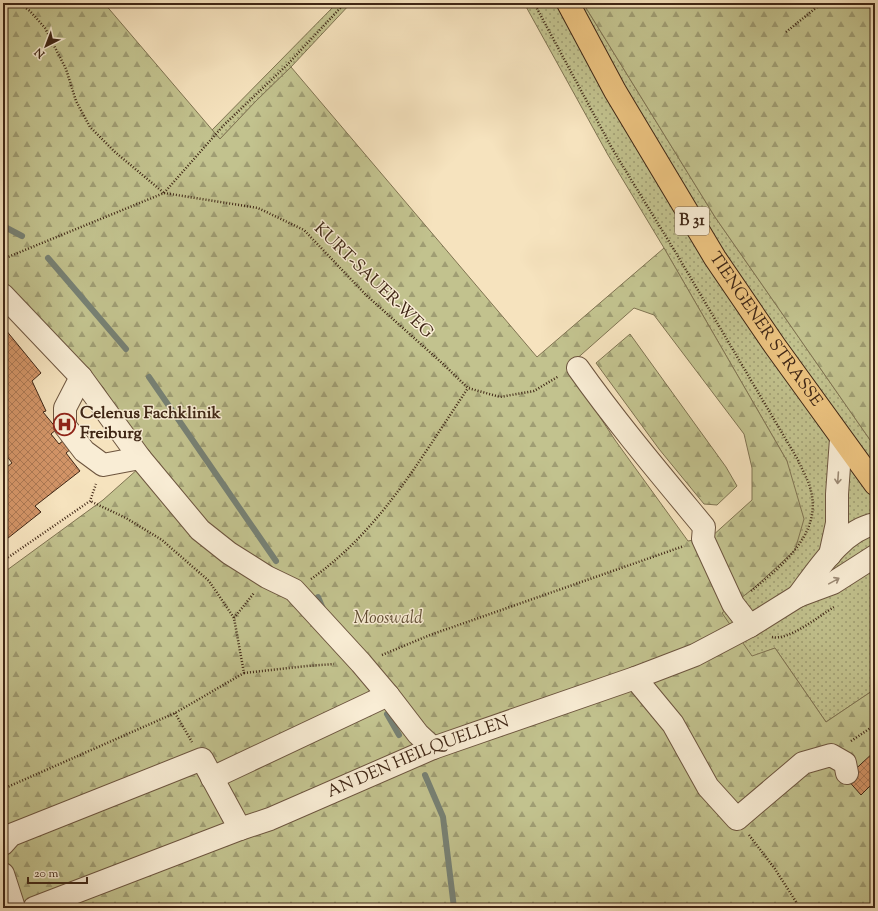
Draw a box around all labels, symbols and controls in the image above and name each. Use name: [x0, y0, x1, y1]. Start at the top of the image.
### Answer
north arrow: [26, 26, 66, 66]
text: N: [31, 44, 49, 62]
road number: B 31: [675, 207, 709, 235]
street label: KURT-SAUER-WEG: [308, 218, 438, 345]
street label: TIENGENER STRASSE: [703, 248, 828, 412]
place label: Celenus Fachklinik Freiburg: [80, 402, 222, 446]
hospital icon: Celenus Fachklinik Freiburg: [51, 411, 77, 437]
one-way arrow: [835, 471, 842, 484]
one-way arrow: [828, 577, 840, 585]
park label: Mooswald: [353, 607, 423, 631]
street label: AN DEN HEILQUELLEN: [323, 710, 513, 805]
scale bar: [28, 859, 87, 885]
text: 20 m: [34, 865, 59, 883]

